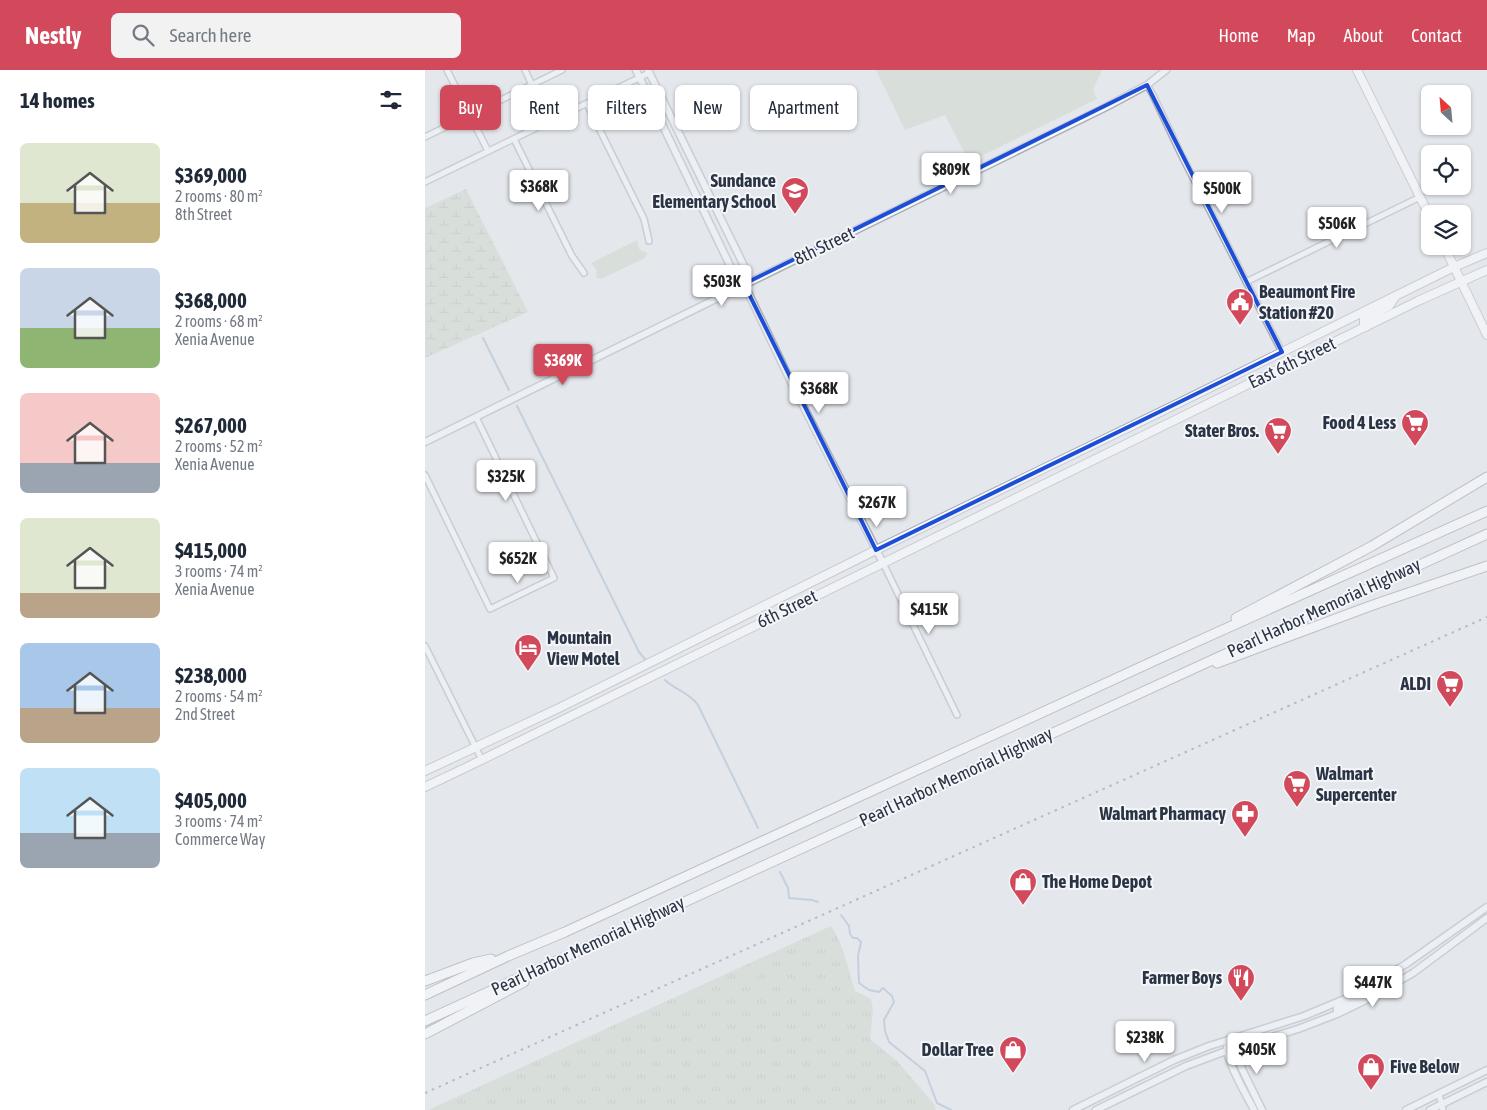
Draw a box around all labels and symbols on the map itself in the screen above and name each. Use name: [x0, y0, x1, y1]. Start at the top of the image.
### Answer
north arrow: [1421, 85, 1471, 135]
pin: $809K: [916, 152, 986, 195]
pin: $368K: [504, 170, 574, 212]
place label: Sundance Elementary School: [652, 170, 776, 212]
pin: $500K: [1187, 172, 1257, 214]
school or university icon: Sundance Elementary School: [780, 176, 810, 215]
pin: $506K: [1302, 206, 1372, 249]
street label: 8th Street: [790, 222, 857, 269]
pin: $503K: [687, 264, 757, 307]
place label: Beaumont Fire Station #20: [1259, 281, 1355, 323]
public building icon: Beaumont Fire Station #20: [1225, 287, 1255, 326]
street label: East 6th Street: [1245, 332, 1339, 393]
pin: $369K: [528, 344, 598, 386]
pin: $368K: [784, 372, 854, 414]
supermarket icon: Food 4 Less: [1400, 408, 1430, 447]
place label: Food 4 Less: [1322, 412, 1397, 433]
supermarket icon: Stater Bros.: [1263, 416, 1293, 455]
place label: Stater Bros.: [1185, 420, 1259, 441]
pin: $325K: [471, 460, 541, 502]
pin: $267K: [842, 486, 912, 528]
pin: $652K: [483, 542, 553, 584]
street label: Pearl Harbor Memorial Highway: [1224, 553, 1424, 662]
street label: 6th Street: [753, 585, 820, 632]
pin: $415K: [894, 592, 964, 635]
place label: Mountain View Motel: [546, 627, 620, 669]
hotel icon: Mountain View Motel: [513, 633, 543, 672]
supermarket icon: ALDI: [1435, 669, 1465, 708]
place label: ALDI: [1400, 673, 1431, 694]
street label: Pearl Harbor Memorial Highway: [856, 722, 1056, 831]
place label: Walmart Supercenter: [1315, 763, 1397, 805]
supermarket icon: Walmart Supercenter: [1282, 769, 1312, 808]
pharmacy icon: Walmart Pharmacy: [1230, 799, 1260, 838]
place label: Walmart Pharmacy: [1099, 803, 1227, 824]
shop icon: The Home Depot: [1008, 867, 1038, 906]
place label: The Home Depot: [1042, 871, 1153, 892]
street label: Pearl Harbor Memorial Highway: [488, 891, 688, 1000]
restaurant icon: Farmer Boys: [1226, 963, 1256, 1002]
pin: $447K: [1338, 966, 1408, 1008]
place label: Farmer Boys: [1142, 967, 1223, 988]
pin: $238K: [1110, 1020, 1180, 1063]
pin: $405K: [1222, 1032, 1292, 1075]
shop icon: Dollar Tree: [998, 1035, 1028, 1074]
place label: Dollar Tree: [921, 1039, 994, 1060]
shop icon: Five Below: [1356, 1052, 1386, 1091]
place label: Five Below: [1390, 1056, 1460, 1077]

